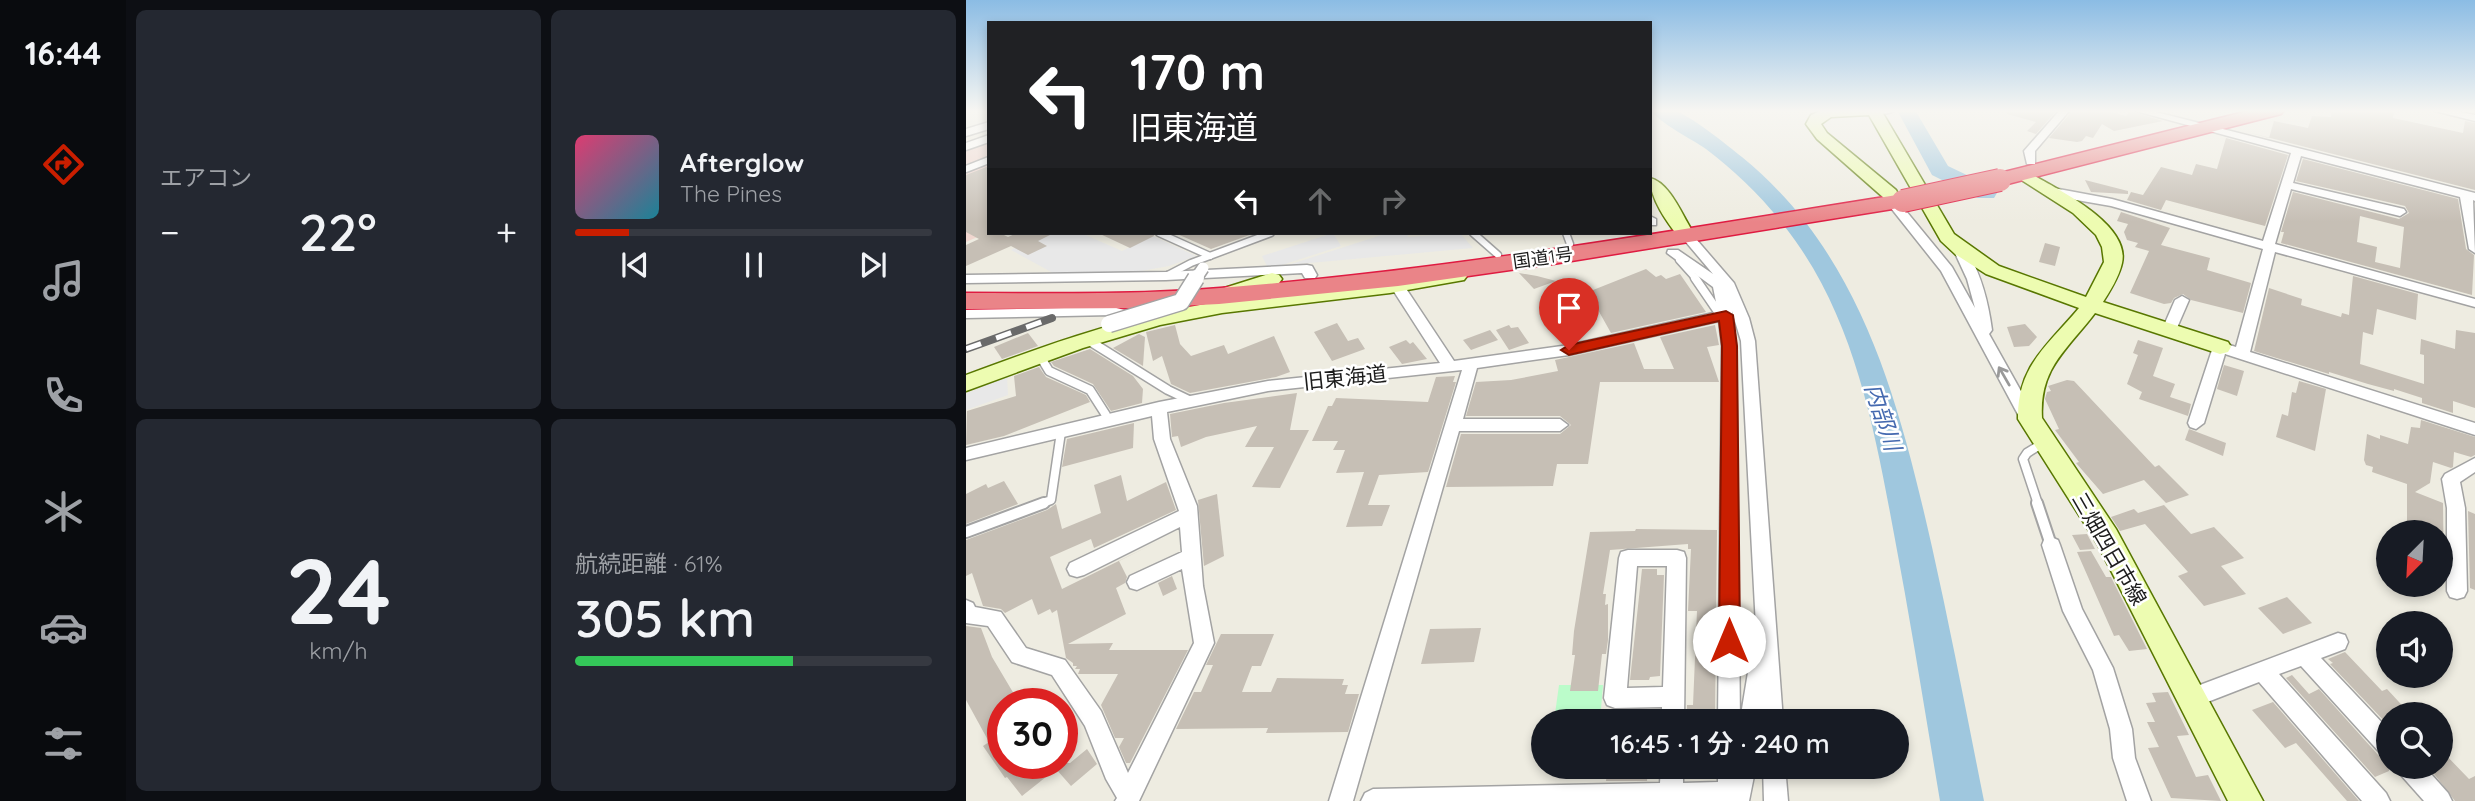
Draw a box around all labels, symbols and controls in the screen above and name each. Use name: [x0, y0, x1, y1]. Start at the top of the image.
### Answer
text: 16:44: [25, 33, 101, 73]
text: 170 m: [1130, 41, 1265, 102]
icon: left: [1015, 49, 1106, 140]
text: 旧東海道: [1130, 107, 1258, 147]
icon: directions: [39, 140, 88, 189]
text: Afterglow: [680, 146, 804, 179]
text: エアコン: [160, 163, 252, 192]
text: The Pines: [680, 179, 782, 208]
icon: left: [1228, 182, 1266, 220]
icon: ahead: [1301, 182, 1339, 220]
icon: right: [1374, 182, 1412, 220]
text: 22°: [299, 199, 377, 264]
text: −: [160, 208, 180, 256]
text: +: [496, 208, 517, 256]
street label: 国道1号: [1511, 242, 1575, 273]
icon: previous: [616, 246, 654, 284]
icon: pause: [735, 246, 773, 284]
icon: next: [854, 246, 892, 284]
icon: music: [39, 256, 88, 305]
pin: [1539, 278, 1599, 350]
icon: arrive: [1550, 289, 1588, 327]
street label: 旧東海道: [1302, 360, 1388, 394]
one-way arrow: [1997, 366, 2011, 386]
icon: phone: [39, 371, 88, 420]
water label: 内部川: [1859, 380, 1909, 457]
icon: climate: [39, 487, 88, 536]
street label: 三畑四日市線: [2067, 487, 2153, 610]
north arrow: [2376, 520, 2454, 597]
map controls: [2376, 520, 2453, 779]
text: 24: [286, 533, 391, 647]
text: 航続距離 · 61%: [575, 549, 723, 578]
text: 305 km: [575, 585, 755, 650]
icon: car: [39, 603, 88, 652]
position arrow: [1692, 604, 1766, 678]
button: sound: [2376, 611, 2453, 688]
text: km/h: [309, 636, 368, 665]
speed limit sign: 30: [987, 688, 1078, 779]
button: search: [2376, 702, 2453, 779]
icon: filters: [39, 719, 88, 768]
text: 16:45 · 1 分 · 240 m: [1610, 727, 1830, 760]

